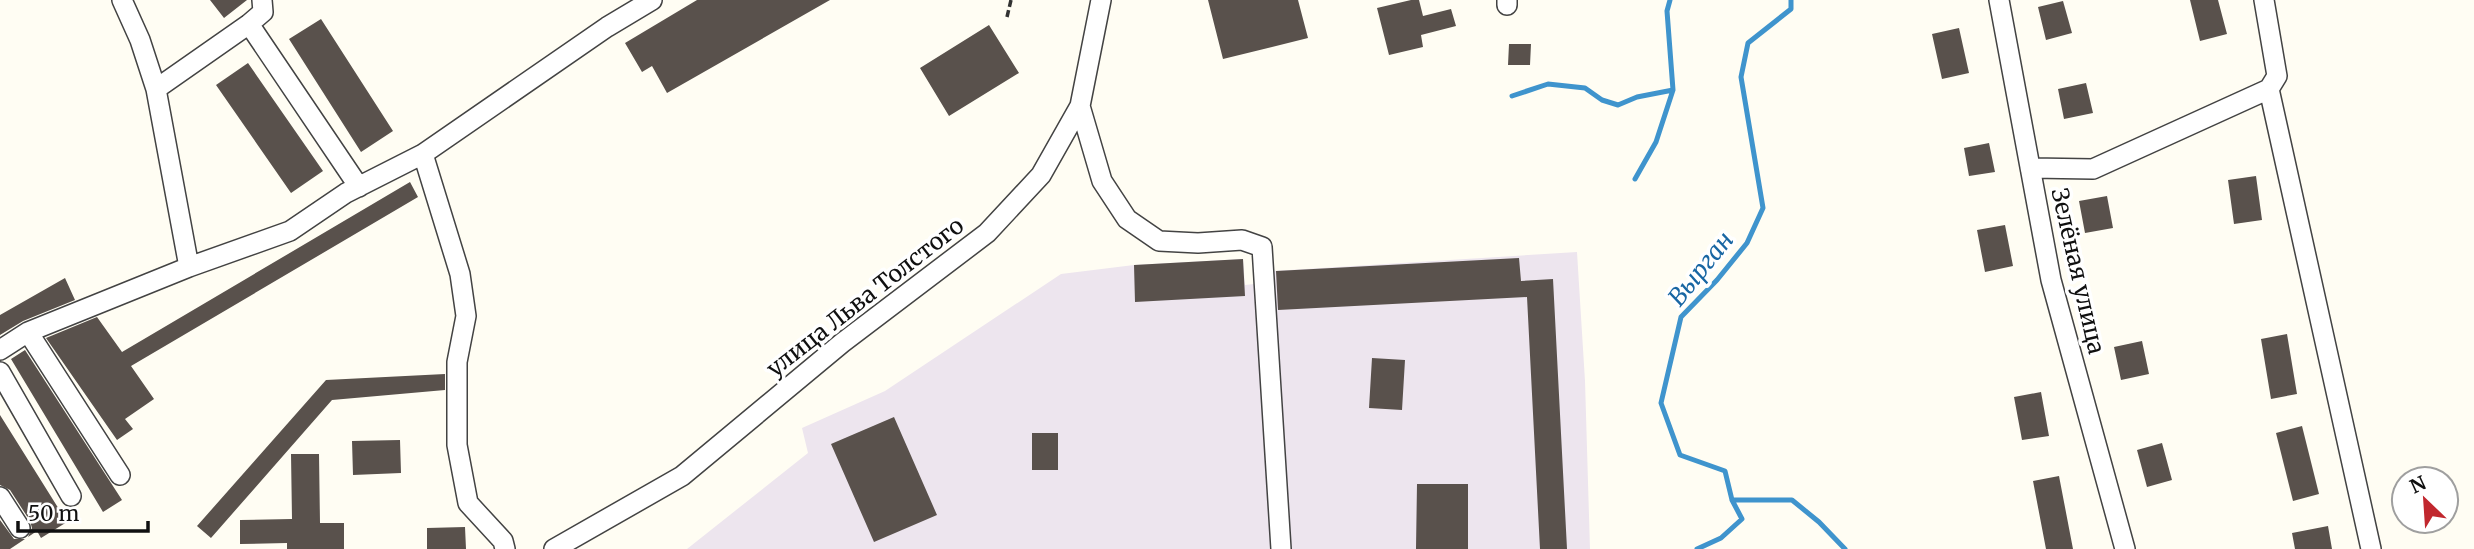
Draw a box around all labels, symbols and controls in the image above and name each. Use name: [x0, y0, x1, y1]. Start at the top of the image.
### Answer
street label: Зелёная улица: [2045, 185, 2112, 357]
street label: улица Льва Толстого: [760, 211, 969, 383]
water label: Вырган: [1661, 225, 1740, 312]
north arrow: [2390, 465, 2460, 535]
text: N: [2406, 471, 2430, 499]
scale bar: [18, 490, 147, 534]
text: 50 m: [28, 500, 79, 527]

